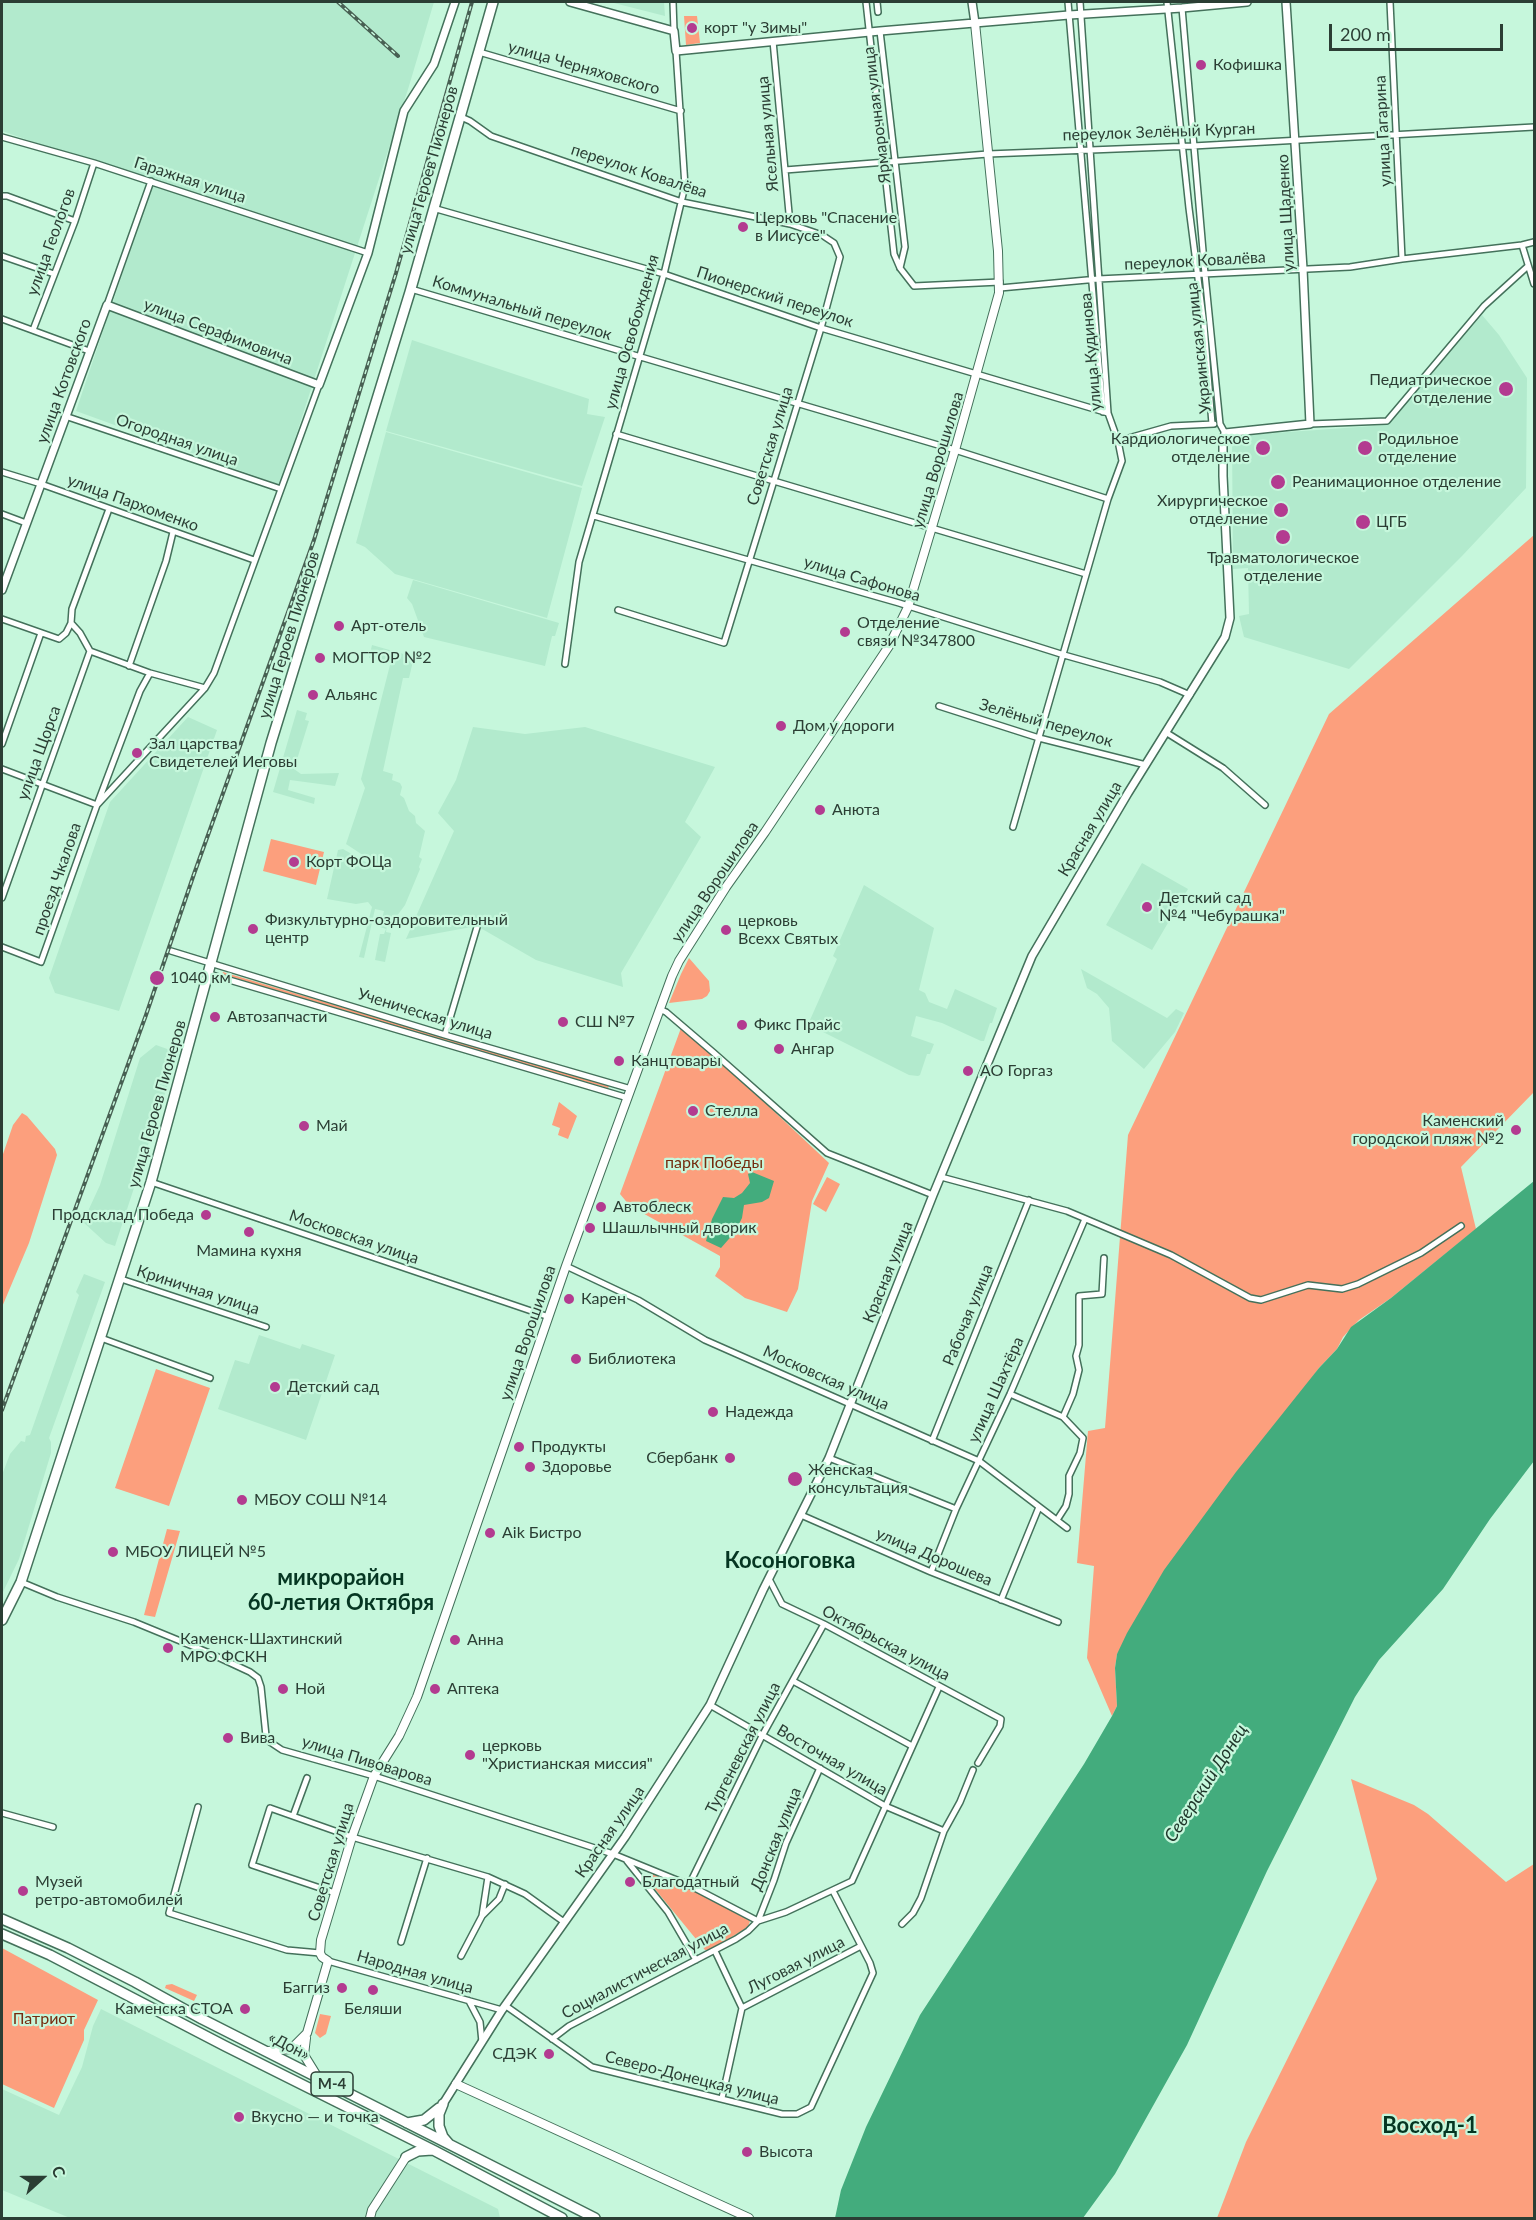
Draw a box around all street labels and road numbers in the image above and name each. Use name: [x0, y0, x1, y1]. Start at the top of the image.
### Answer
street label: улица Черняховского: [506, 37, 662, 99]
street label: Ярмарочная улица: [859, 46, 895, 184]
street label: Ясельная улица: [753, 75, 783, 193]
street label: улица Гагарина: [1370, 75, 1396, 187]
street label: улица Героев Пионеров: [396, 84, 462, 256]
street label: переулок Зелёный Курган: [1062, 119, 1256, 145]
street label: переулок Ковалёва: [569, 140, 709, 202]
street label: Гаражная улица: [132, 153, 248, 207]
street label: улица Щаденко: [1273, 154, 1299, 272]
street label: улица Геологов: [23, 186, 79, 298]
street label: переулок Ковалёва: [1124, 248, 1266, 274]
street label: улица Освобождения: [601, 252, 663, 412]
street label: Пионерский переулок: [694, 263, 856, 331]
street label: Коммунальный переулок: [430, 272, 614, 344]
street label: Украинская улица: [1183, 281, 1215, 415]
street label: улица Кудинова: [1076, 292, 1106, 412]
street label: улица Серафимовича: [141, 295, 295, 369]
street label: улица Котовского: [33, 316, 95, 446]
street label: Советская улица: [743, 384, 797, 508]
street label: улица Ворошилова: [908, 389, 968, 531]
street label: Огородная улица: [113, 410, 241, 470]
street label: улица Пархоменко: [65, 470, 201, 536]
street label: улица Героев Пионеров: [254, 549, 324, 721]
street label: улица Сафонова: [801, 552, 923, 606]
street label: Зелёный переулок: [977, 695, 1115, 751]
street label: улица Щорса: [13, 703, 65, 803]
street label: Красная улица: [1054, 778, 1126, 880]
street label: улица Ворошилова: [667, 818, 763, 946]
street label: проезд Чкалова: [29, 820, 85, 938]
street label: Ученическая улица: [355, 984, 495, 1044]
street label: улица Героев Пионеров: [124, 1018, 190, 1190]
street label: Московская улица: [287, 1206, 421, 1268]
street label: Красная улица: [859, 1218, 917, 1326]
street label: Криничная улица: [134, 1261, 262, 1319]
street label: Рабочая улица: [939, 1262, 997, 1368]
street label: улица Ворошилова: [496, 1263, 560, 1403]
street label: улица Шахтёра: [964, 1334, 1028, 1446]
street label: Московская улица: [760, 1342, 892, 1414]
street label: улица Дорошева: [873, 1524, 995, 1590]
street label: Октябрьская улица: [819, 1601, 953, 1685]
street label: Тургеневская улица: [702, 1679, 784, 1817]
street label: Восточная улица: [773, 1721, 891, 1799]
street label: улица Пивоварова: [299, 1732, 435, 1790]
street label: Красная улица: [571, 1782, 649, 1882]
street label: Донская улица: [747, 1785, 805, 1893]
street label: Советская улица: [304, 1800, 358, 1924]
street label: Социалистическая улица: [558, 1919, 732, 2023]
street label: Луговая улица: [744, 1932, 848, 1998]
street label: Народная улица: [355, 1946, 475, 1998]
street label: «Дон»: [265, 2027, 313, 2065]
street label: Северо-Донецкая улица: [603, 2047, 781, 2109]
road number: М-4: [311, 2072, 353, 2096]

